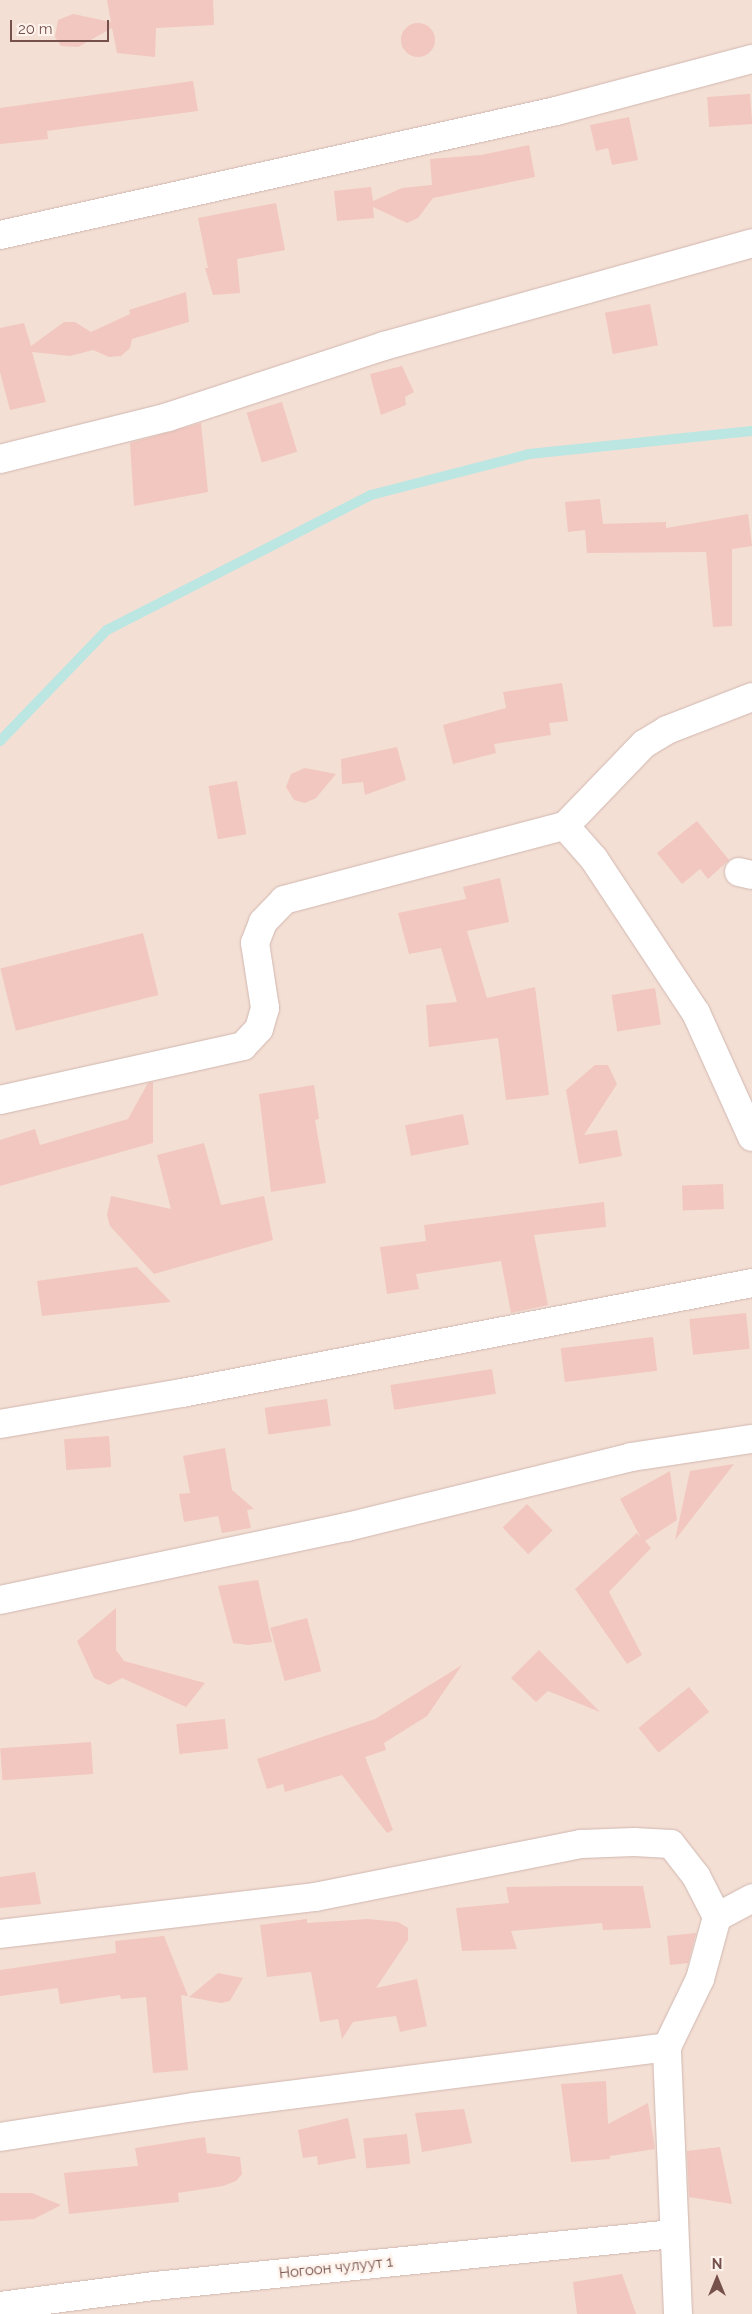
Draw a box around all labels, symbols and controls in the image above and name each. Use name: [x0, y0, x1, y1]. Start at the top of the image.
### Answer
scale bar: [12, 10, 111, 42]
text: 20 m: [18, 20, 53, 38]
street label: Ногоон чулуут 1: [278, 2253, 394, 2283]
north arrow: [692, 2254, 742, 2304]
text: N: [712, 2256, 722, 2272]

